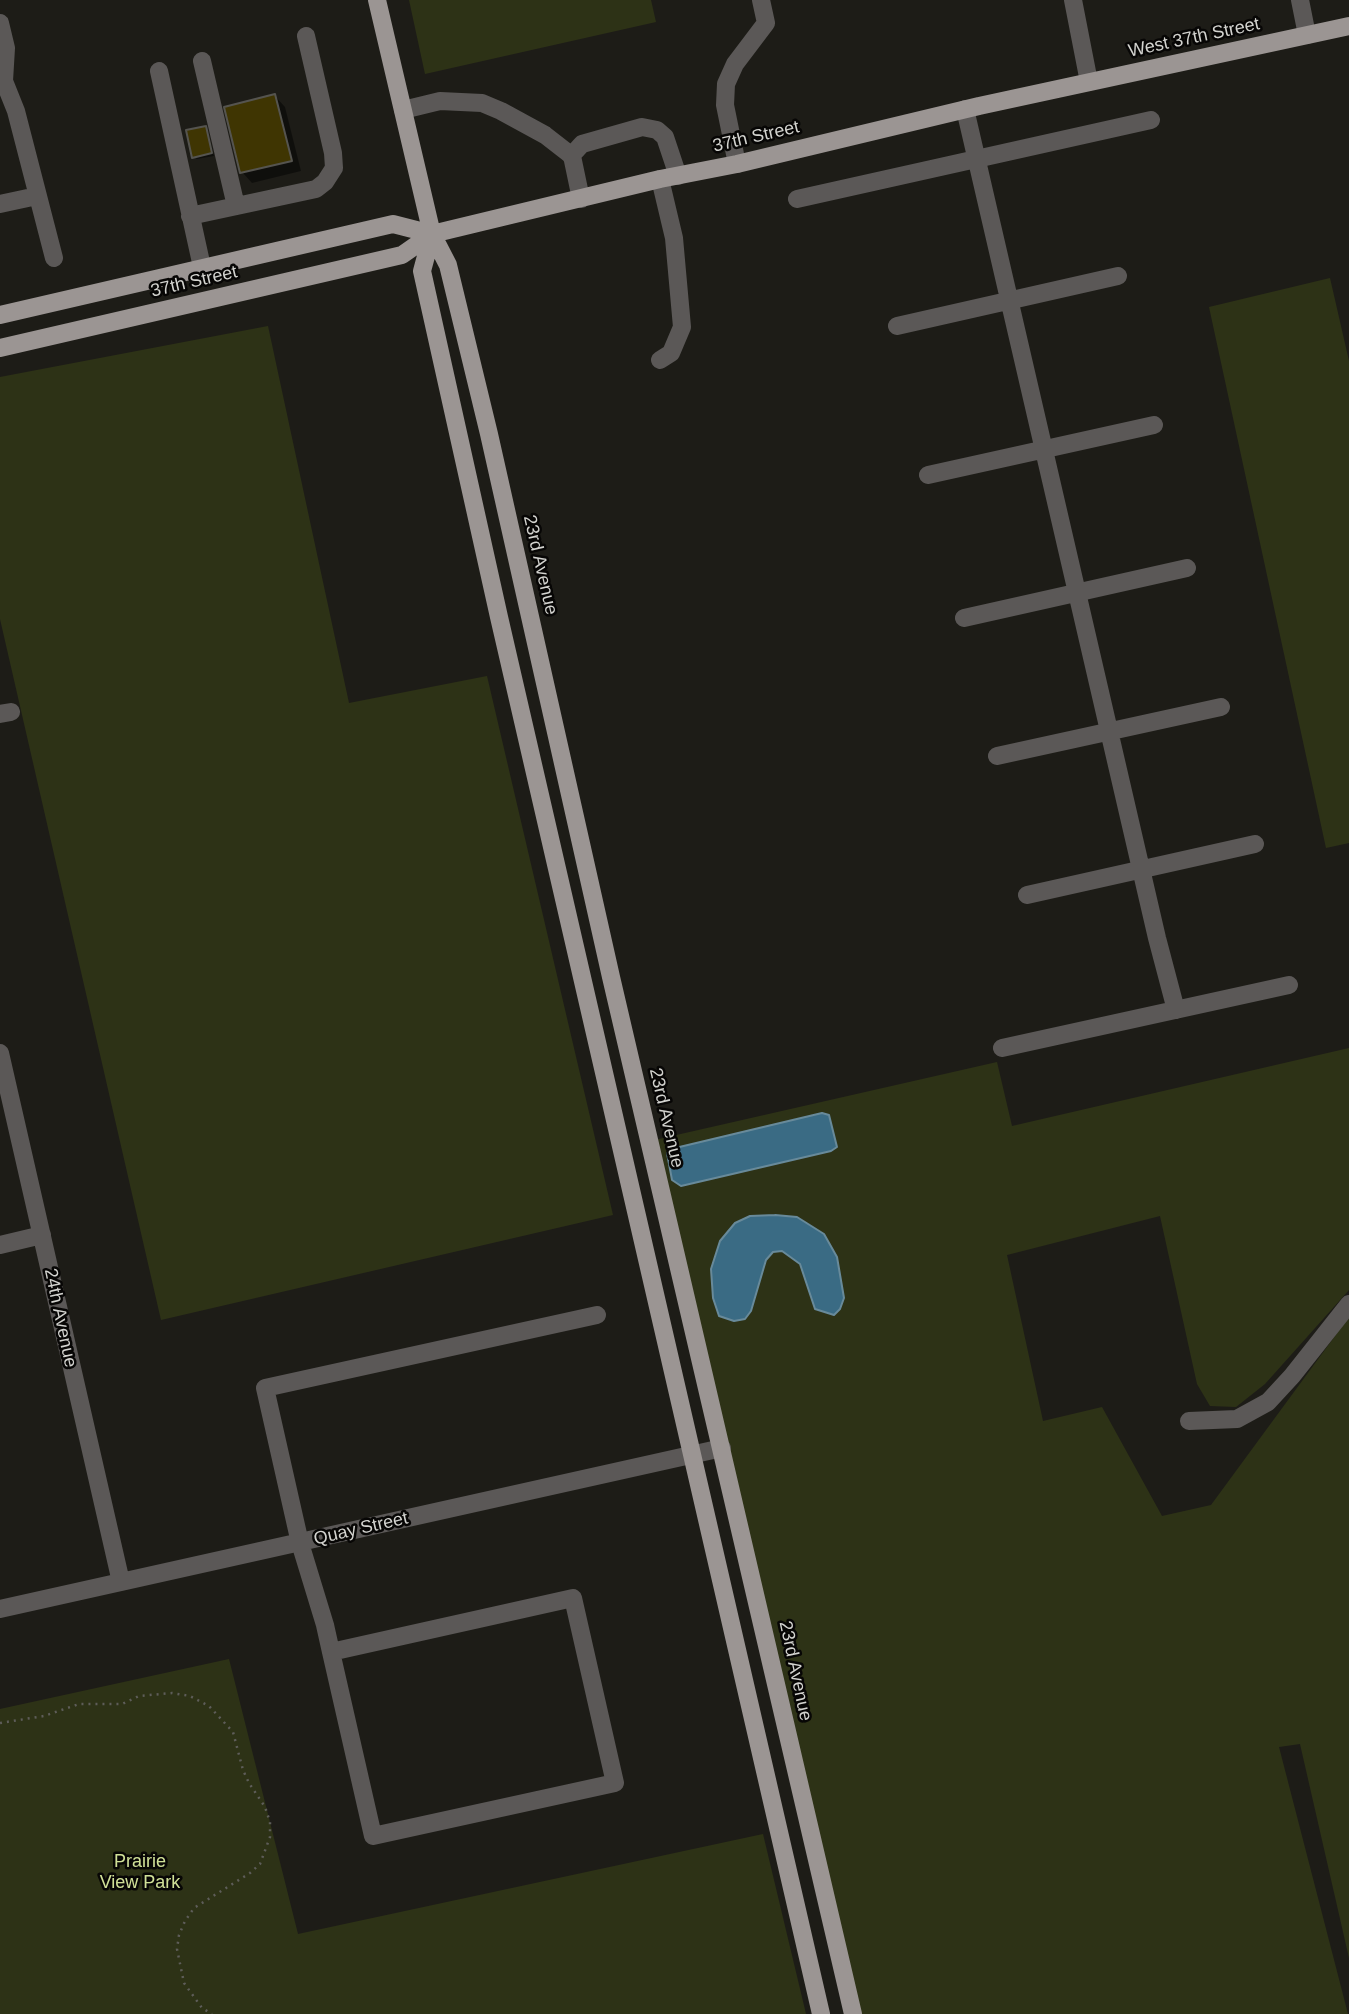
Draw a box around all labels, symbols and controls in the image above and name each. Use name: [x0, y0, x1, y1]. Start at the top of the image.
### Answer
street label: West 37th Street: [1126, 14, 1262, 62]
street label: 37th Street: [711, 117, 801, 157]
street label: 37th Street: [149, 262, 239, 302]
street label: 23rd Avenue: [518, 513, 562, 617]
street label: 23rd Avenue: [644, 1066, 688, 1170]
street label: 24th Avenue: [39, 1266, 81, 1370]
street label: Quay Street: [312, 1508, 410, 1550]
street label: 23rd Avenue: [774, 1619, 816, 1723]
park label: Prairie View Park: [100, 1851, 180, 1894]

